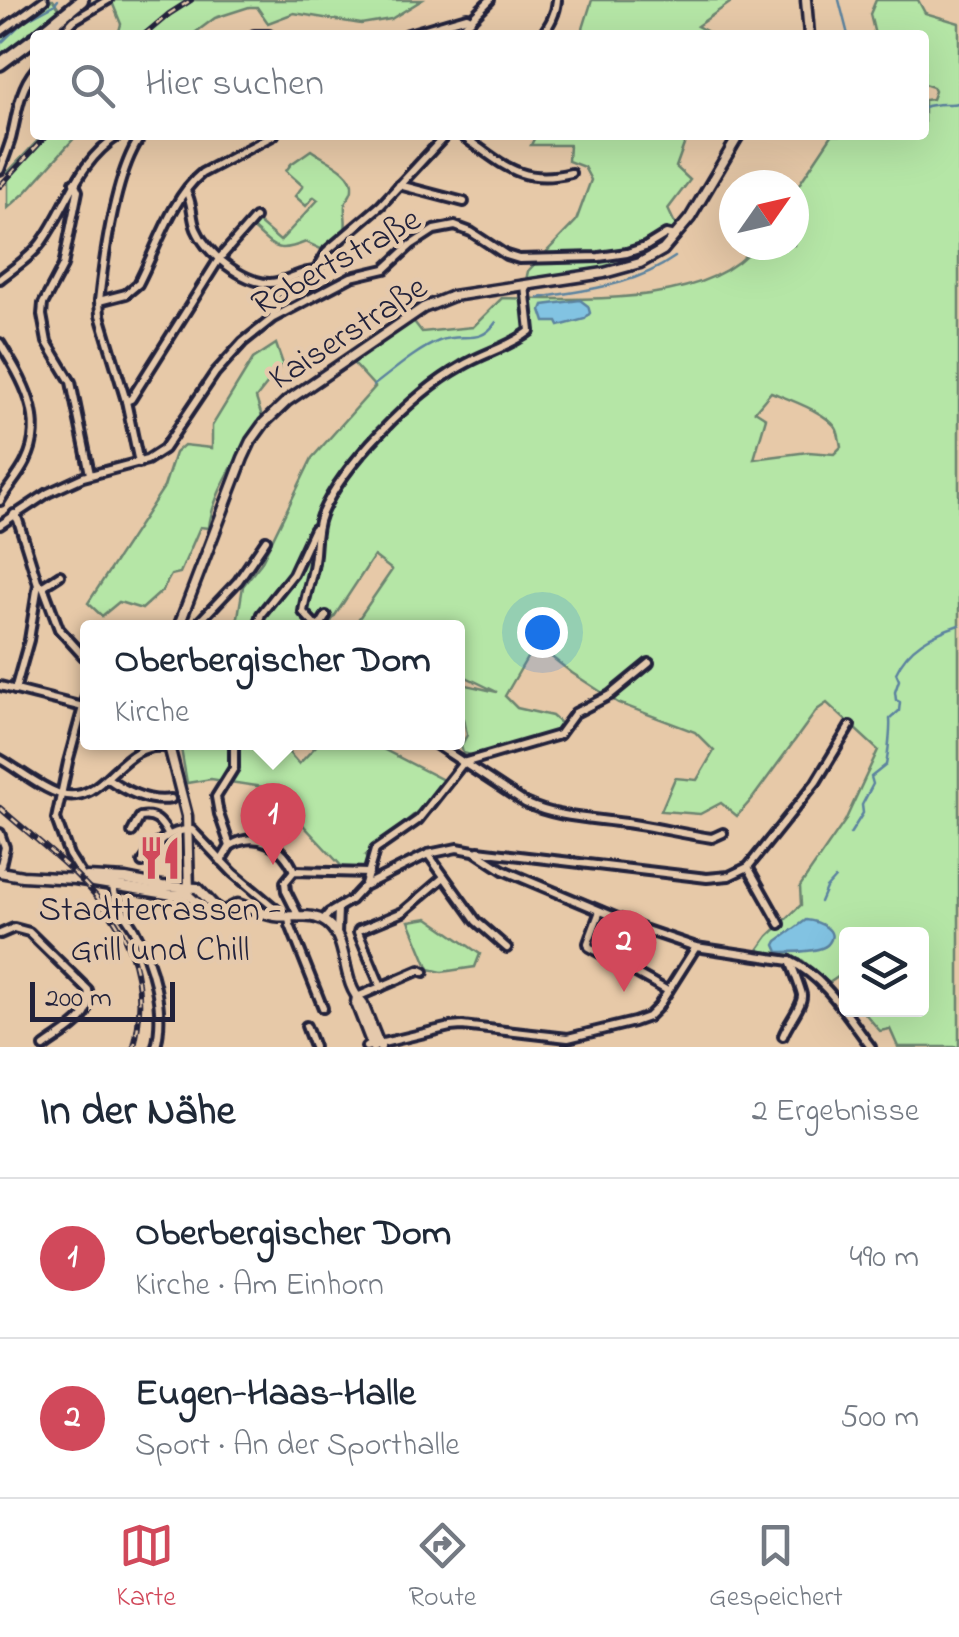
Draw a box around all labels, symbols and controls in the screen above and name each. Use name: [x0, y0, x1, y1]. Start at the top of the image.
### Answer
search box: [30, 30, 929, 140]
text: Hier suchen: [145, 57, 324, 113]
icon: search: [65, 58, 120, 113]
north arrow: [719, 170, 809, 260]
street label: Robertstraße: [243, 195, 431, 331]
street label: Kaiserstraße: [260, 263, 438, 404]
your location: [517, 607, 568, 658]
popup: [80, 620, 465, 750]
text: Oberbergischer Dom: [114, 634, 431, 690]
text: Kirche: [114, 690, 189, 737]
pin: 1: [240, 782, 306, 865]
restaurant icon: Stadtterrassen - Grill und Chill: [136, 834, 184, 882]
place label: Stadtterrassen - Grill und Chill: [38, 886, 282, 977]
pin: 2: [592, 910, 656, 992]
map controls: [839, 927, 929, 1017]
button: layers: [839, 927, 929, 1017]
scale bar: [30, 977, 175, 1021]
text: 200 m: [45, 979, 112, 1020]
text: In der Nähe: [40, 1082, 235, 1143]
text: 2 Ergebnisse: [752, 1089, 919, 1136]
text: Oberbergischer Dom: [135, 1207, 451, 1263]
text: 1: [67, 1235, 78, 1282]
text: 490 m: [850, 1235, 919, 1282]
text: Kirche · Am Einhorn: [135, 1263, 384, 1310]
text: Eugen-Haas-Halle: [135, 1367, 416, 1423]
text: 2: [65, 1395, 80, 1442]
text: 500 m: [840, 1395, 919, 1442]
text: Sport · An der Sporthalle: [135, 1423, 460, 1470]
tab: Karte: [116, 1518, 176, 1619]
tab: Route: [408, 1518, 476, 1619]
tab: Gespeichert: [709, 1518, 843, 1619]

